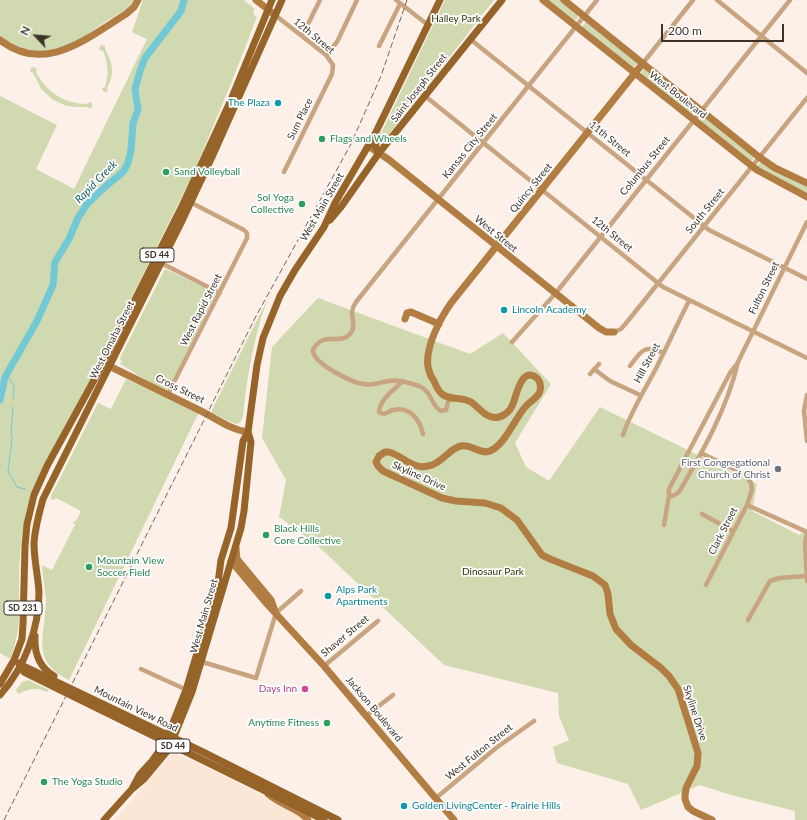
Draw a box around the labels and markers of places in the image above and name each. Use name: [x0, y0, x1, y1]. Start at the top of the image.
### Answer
place label: The Plaza: [228, 97, 270, 109]
marker: The Plaza: [273, 98, 283, 108]
place label: Flags and Wheels: [330, 133, 407, 145]
marker: Flags and Wheels: [317, 134, 327, 144]
place label: Sand Volleyball: [174, 166, 240, 178]
marker: Sand Volleyball: [161, 167, 171, 177]
place label: Sol Yoga Collective: [251, 192, 294, 216]
marker: Sol Yoga Collective: [297, 199, 307, 209]
place label: Lincoln Academy: [512, 304, 586, 316]
marker: Lincoln Academy: [499, 305, 509, 315]
place label: First Congregational Church of Christ: [681, 457, 770, 480]
marker: First Congregational Church of Christ: [773, 464, 783, 474]
place label: Black Hills Core Collective: [274, 523, 341, 546]
marker: Black Hills Core Collective: [261, 530, 271, 540]
place label: Mountain View Soccer Field: [97, 555, 164, 578]
marker: Mountain View Soccer Field: [84, 562, 94, 572]
place label: Alps Park Apartments: [336, 584, 387, 608]
marker: Alps Park Apartments: [323, 591, 333, 601]
place label: Days Inn: [259, 683, 297, 695]
marker: Days Inn: [300, 684, 310, 694]
place label: Anytime Fitness: [248, 717, 319, 729]
marker: Anytime Fitness: [322, 718, 332, 728]
place label: The Yoga Studio: [52, 776, 123, 788]
marker: The Yoga Studio: [39, 777, 49, 787]
place label: Golden LivingCenter - Prairie Hills: [412, 800, 561, 812]
marker: Golden LivingCenter - Prairie Hills: [399, 801, 409, 811]

